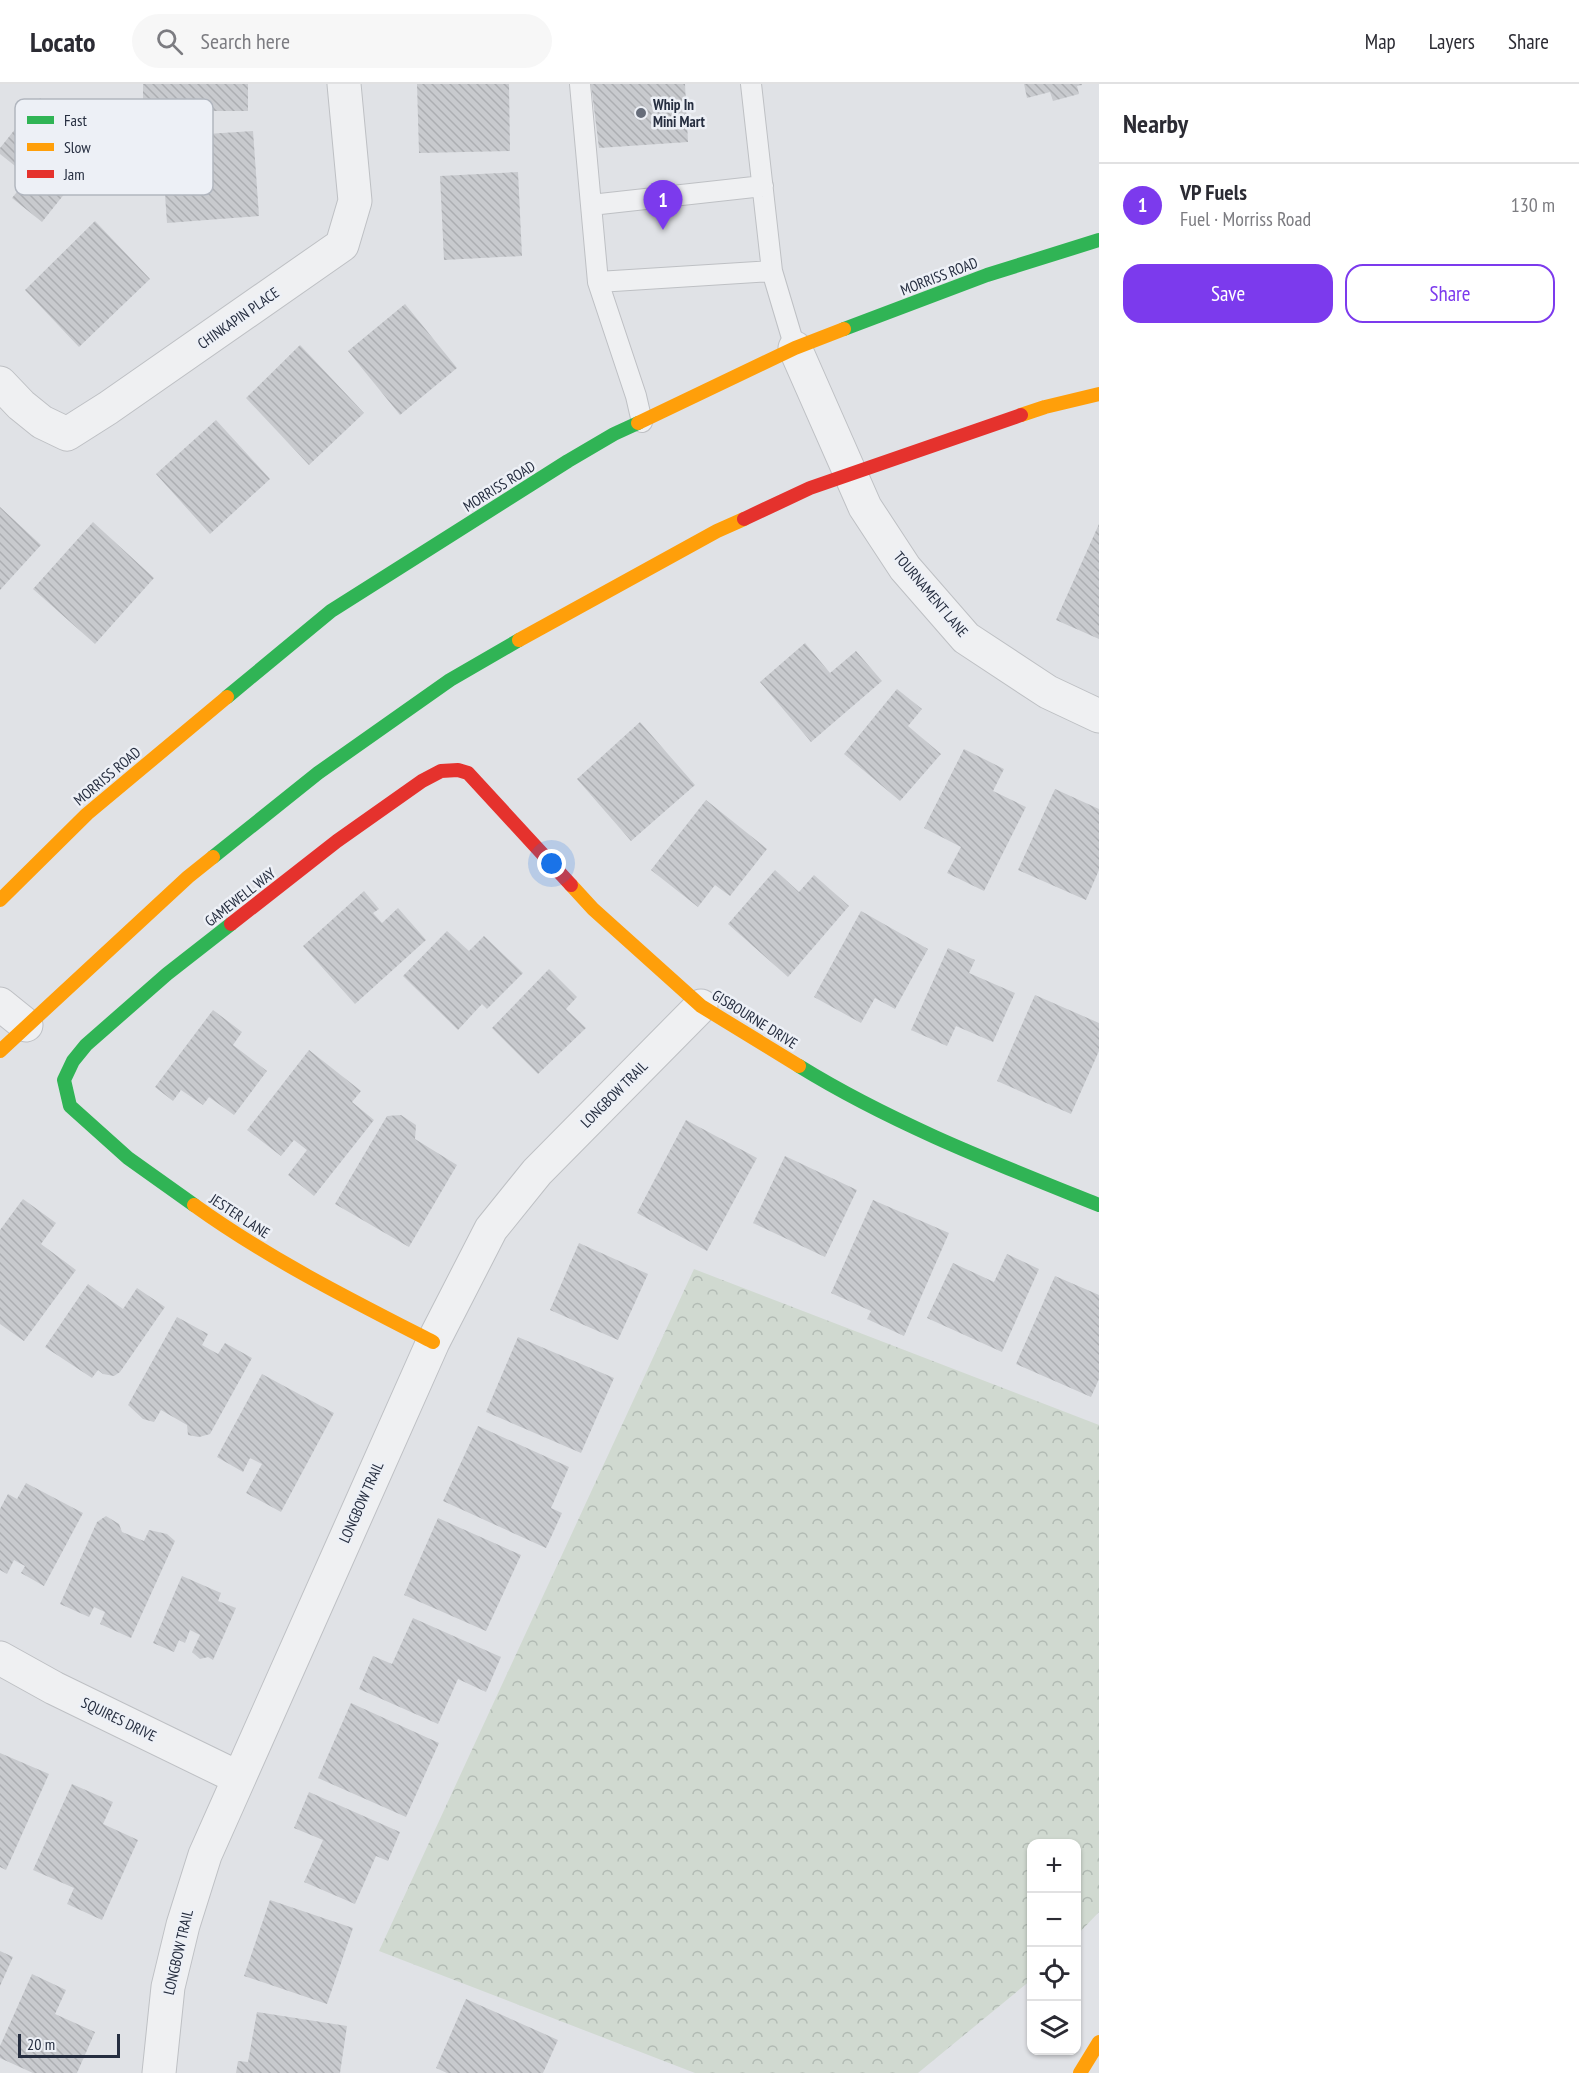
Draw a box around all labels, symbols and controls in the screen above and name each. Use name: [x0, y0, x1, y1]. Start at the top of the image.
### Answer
search box: [132, 14, 552, 68]
text: Locato: [30, 23, 96, 60]
icon: search: [153, 25, 186, 58]
text: Search here: [201, 27, 290, 55]
text: Map: [1365, 28, 1396, 55]
text: Layers: [1429, 28, 1475, 55]
text: Share: [1508, 28, 1549, 55]
place label: Whip In Mini Mart: [652, 95, 705, 131]
legend: [15, 99, 213, 195]
marker: Whip In Mini Mart: [634, 106, 648, 120]
text: Nearby: [1123, 107, 1188, 140]
text: Fast: [64, 110, 87, 130]
text: Slow: [64, 137, 91, 157]
text: Jam: [63, 164, 85, 184]
text: VP Fuels: [1180, 178, 1247, 206]
pin: 1: [644, 180, 682, 230]
text: 1: [1138, 192, 1147, 218]
text: 130 m: [1511, 192, 1555, 218]
text: Fuel · Morriss Road: [1180, 206, 1311, 232]
street label: MORRISS ROAD: [898, 253, 980, 299]
button: Save: [1123, 264, 1333, 323]
button: Share: [1345, 264, 1555, 323]
street label: CHINKAPIN PLACE: [194, 283, 282, 353]
street label: MORRISS ROAD: [459, 456, 539, 516]
street label: TOURNAMENT LANE: [890, 547, 972, 641]
street label: MORRISS ROAD: [70, 742, 144, 809]
your location: [537, 849, 566, 878]
street label: GAMEWELL WAY: [201, 863, 279, 931]
street label: GISBOURNE DRIVE: [709, 985, 801, 1053]
street label: LONGBOW TRAIL: [577, 1056, 652, 1131]
street label: JESTER LANE: [206, 1189, 274, 1242]
street label: LONGBOW TRAIL: [335, 1458, 388, 1546]
street label: SQUIRES DRIVE: [78, 1693, 160, 1745]
map controls: [1027, 1839, 1081, 2055]
button: +: [1027, 1839, 1081, 1893]
button: −: [1027, 1893, 1081, 1947]
street label: LONGBOW TRAIL: [159, 1907, 197, 1997]
button: locate: [1027, 1947, 1081, 2001]
button: layers: [1027, 2001, 1081, 2055]
scale bar: [18, 2031, 120, 2058]
text: 20 m: [27, 2034, 55, 2054]

